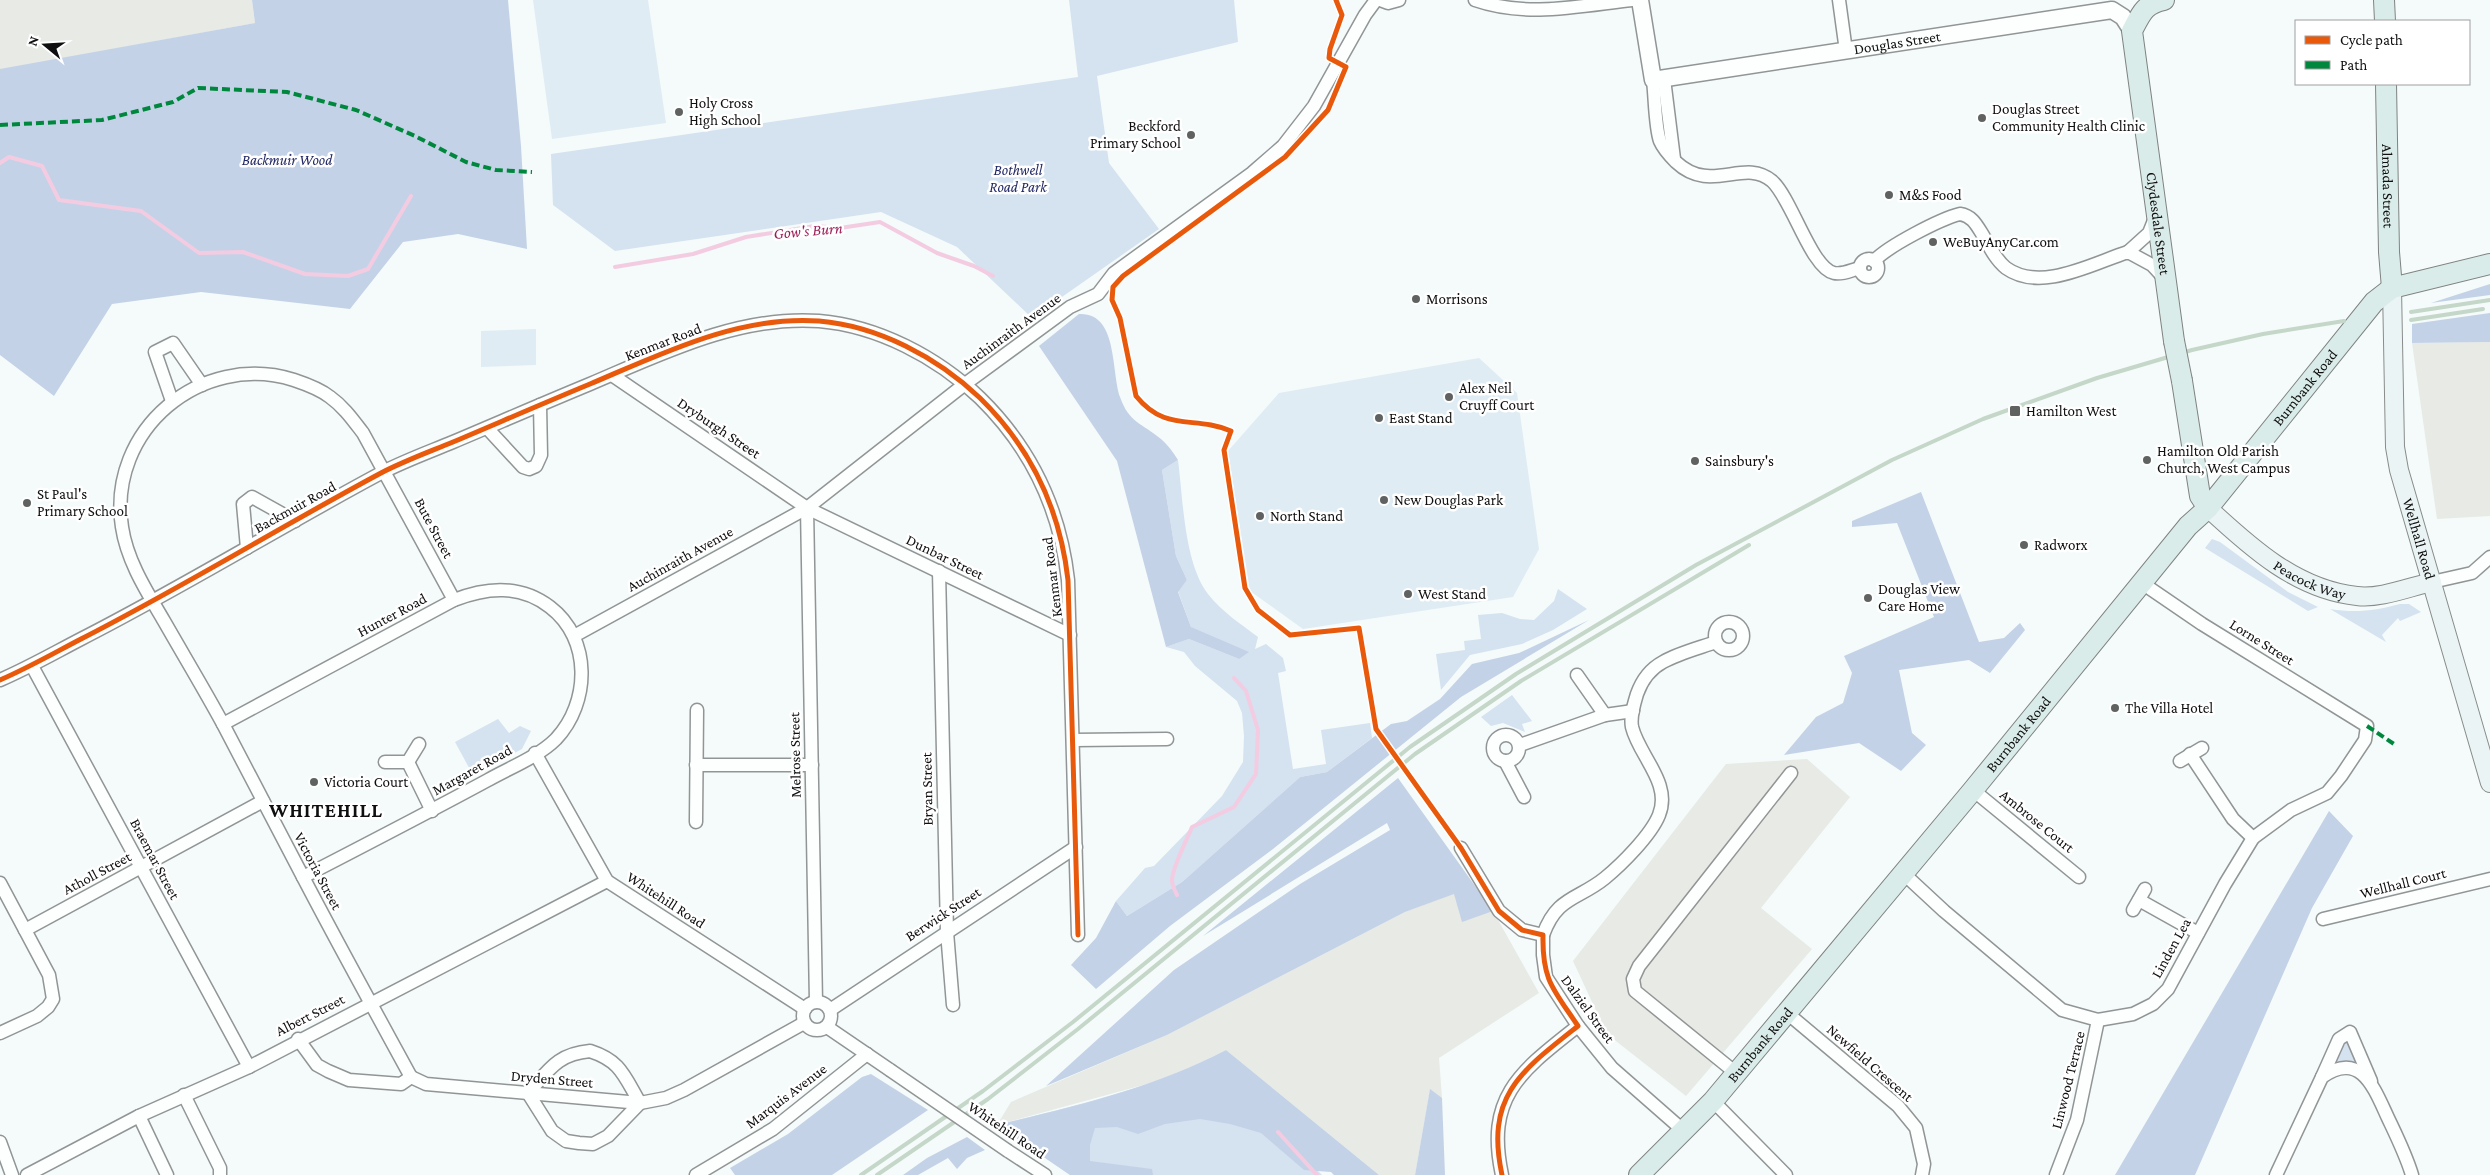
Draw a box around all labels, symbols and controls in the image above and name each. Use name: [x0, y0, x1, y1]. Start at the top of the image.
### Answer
north arrow: [20, 20, 70, 70]
legend: [2295, 20, 2470, 85]
street label: Douglas Street: [1853, 28, 1943, 57]
text: Cycle path: [2340, 32, 2403, 49]
text: N: [24, 34, 42, 48]
text: Path: [2340, 57, 2367, 73]
place label: Holy Cross High School: [689, 95, 761, 129]
place label: Douglas Street Community Health Clinic: [1992, 101, 2146, 135]
marker: Holy Cross High School: [673, 106, 685, 118]
marker: Douglas Street Community Health Clinic: [1976, 112, 1988, 124]
place label: Beckford Primary School: [1090, 118, 1181, 152]
marker: Beckford Primary School: [1185, 129, 1197, 141]
street label: Almada Street: [2379, 144, 2397, 229]
park label: Backmuir Wood: [242, 152, 333, 168]
park label: Bothwell Road Park: [989, 162, 1048, 195]
street label: Clydesdale Street: [2143, 171, 2173, 277]
place label: M&S Food: [1899, 187, 1962, 203]
marker: M&S Food: [1883, 189, 1895, 201]
water label: Gow's Burn: [773, 219, 843, 242]
place label: WeBuyAnyCar.com: [1943, 234, 2059, 251]
marker: WeBuyAnyCar.com: [1927, 236, 1939, 248]
street label: Auchinraith Avenue: [958, 289, 1064, 372]
place label: Morrisons: [1426, 291, 1488, 307]
marker: Morrisons: [1410, 293, 1422, 305]
street label: Kenmar Road: [622, 320, 704, 364]
street label: Burnbank Road: [2270, 346, 2340, 429]
place label: Alex Neil Cruyff Court: [1459, 380, 1535, 414]
marker: Alex Neil Cruyff Court: [1443, 391, 1455, 403]
street label: Dryburgh Street: [674, 394, 764, 463]
place label: Hamilton West: [2026, 403, 2118, 419]
marker: Hamilton West: [2008, 404, 2022, 418]
place label: East Stand: [1389, 410, 1453, 426]
marker: East Stand: [1373, 412, 1385, 424]
place label: Hamilton Old Parish Church, West Campus: [2157, 443, 2290, 477]
place label: Sainsbury's: [1705, 453, 1774, 470]
marker: Hamilton Old Parish Church, West Campus: [2141, 454, 2153, 466]
marker: Sainsbury's: [1689, 455, 1701, 467]
street label: Backmuir Road: [251, 478, 339, 536]
place label: St Paul's Primary School: [37, 486, 128, 520]
place label: New Douglas Park: [1394, 492, 1504, 509]
marker: New Douglas Park: [1378, 494, 1390, 506]
street label: Bute Street: [412, 495, 457, 562]
street label: Wellhall Road: [2400, 496, 2438, 581]
marker: St Paul's Primary School: [21, 497, 33, 509]
place label: North Stand: [1270, 508, 1343, 524]
marker: North Stand: [1254, 510, 1266, 522]
street label: Auchinraith Avenue: [624, 523, 736, 595]
street label: Dunbar Street: [904, 531, 987, 583]
street label: Kenmar Road: [1039, 536, 1065, 618]
place label: Radworx: [2034, 537, 2088, 553]
marker: Radworx: [2018, 539, 2030, 551]
street label: Peacock Way: [2271, 557, 2347, 603]
place label: Douglas View Care Home: [1878, 581, 1961, 614]
place label: West Stand: [1418, 586, 1486, 602]
marker: West Stand: [1402, 588, 1414, 600]
street label: Hunter Road: [355, 590, 429, 640]
marker: Douglas View Care Home: [1862, 592, 1874, 604]
street label: Lorne Street: [2227, 616, 2298, 669]
street label: Burnbank Road: [1983, 693, 2054, 775]
place label: The Villa Hotel: [2125, 700, 2213, 716]
marker: The Villa Hotel: [2109, 702, 2121, 714]
street label: Melrose Street: [786, 711, 804, 798]
street label: Margaret Road: [429, 742, 515, 799]
street label: Bryan Street: [918, 751, 937, 826]
place label: Victoria Court: [324, 774, 409, 790]
marker: Victoria Court: [308, 776, 320, 788]
street label: Ambrose Court: [1997, 786, 2078, 856]
district label: WHITEHILL: [268, 799, 383, 821]
street label: Braemar Street: [127, 816, 183, 903]
street label: Victoria Street: [291, 830, 345, 913]
street label: Atholl Street: [60, 848, 135, 898]
street label: Wellhall Court: [2358, 864, 2449, 901]
street label: Whitehill Road: [624, 869, 708, 931]
street label: Berwick Street: [902, 883, 984, 944]
street label: Linden Lea: [2148, 915, 2194, 981]
street label: Dalziel Street: [1558, 972, 1618, 1047]
street label: Albert Street: [273, 990, 348, 1039]
street label: Burnbank Road: [1724, 1004, 1796, 1085]
street label: Newfield Crescent: [1824, 1021, 1917, 1105]
street label: Linwood Terrace: [2048, 1029, 2088, 1131]
street label: Marquis Avenue: [743, 1060, 830, 1132]
street label: Dryden Street: [510, 1067, 595, 1092]
street label: Whitehill Road: [965, 1098, 1049, 1162]

